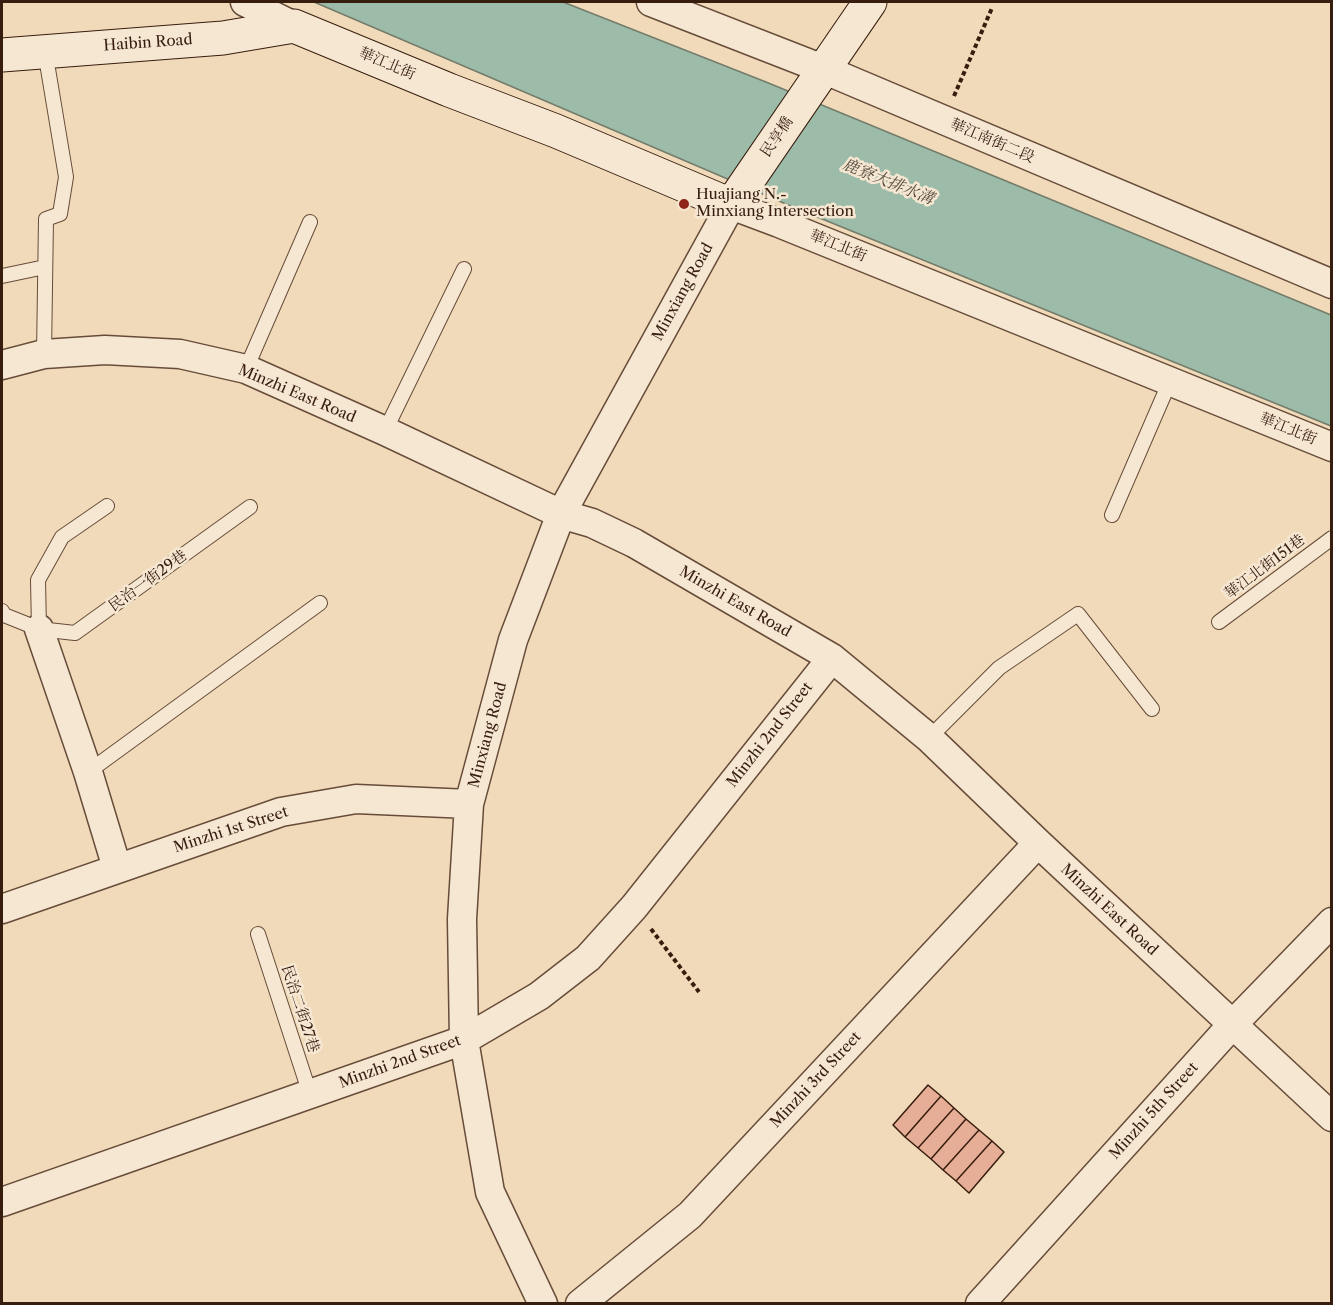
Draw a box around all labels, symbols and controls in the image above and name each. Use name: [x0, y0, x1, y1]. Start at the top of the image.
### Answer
street label: Haibin Road: [103, 31, 193, 55]
street label: 華江北街: [356, 44, 418, 84]
street label: 民享橋: [757, 113, 797, 161]
street label: 華江南街二段: [947, 115, 1037, 167]
water label: 鹿寮大排水溝: [840, 155, 936, 209]
place label: Huajiang N.- Minxiang Intersection: [696, 186, 854, 221]
marker: Huajiang N.- Minxiang Intersection: [677, 197, 691, 211]
street label: 華江北街: [807, 226, 869, 266]
street label: Minxiang Road: [649, 240, 717, 344]
street label: Minzhi East Road: [236, 361, 358, 427]
street label: 華江北街: [1257, 409, 1319, 449]
street label: 華江北街151巷: [1221, 531, 1309, 603]
street label: 民治一街29巷: [105, 547, 191, 615]
street label: Minzhi East Road: [676, 563, 794, 641]
street label: Minzhi 2nd Street: [723, 679, 817, 791]
street label: Minxiang Road: [465, 680, 511, 790]
street label: Minzhi 1st Street: [171, 803, 291, 857]
street label: Minzhi East Road: [1057, 860, 1161, 960]
street label: 民治二街27巷: [277, 963, 323, 1055]
street label: Minzhi 3rd Street: [767, 1028, 865, 1132]
street label: Minzhi 2nd Street: [337, 1032, 463, 1092]
street label: Minzhi 5th Street: [1106, 1059, 1202, 1163]

